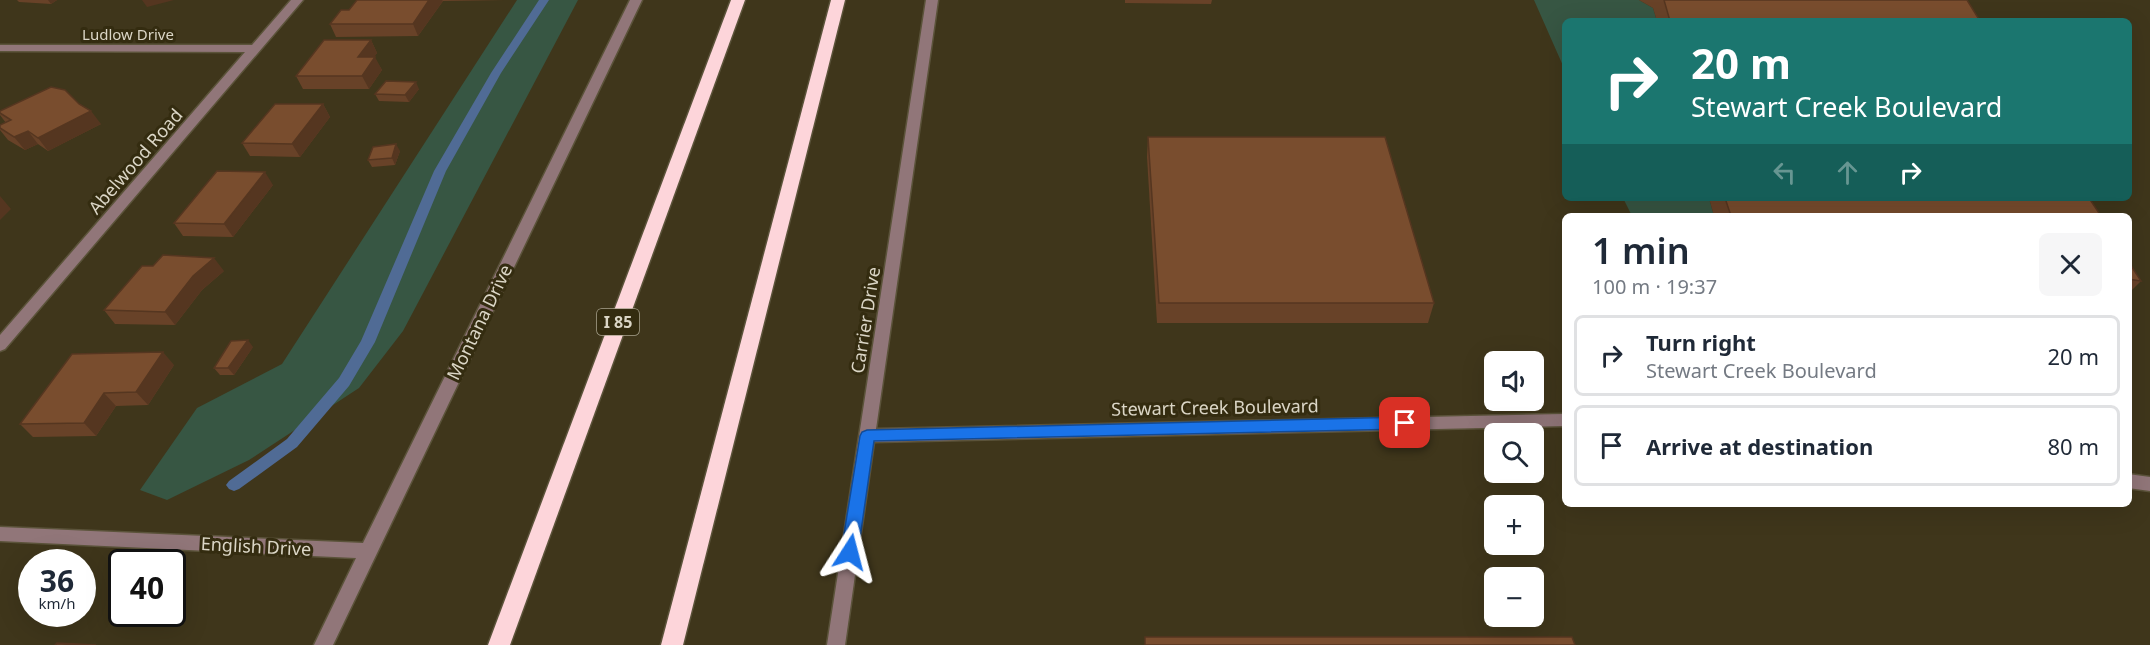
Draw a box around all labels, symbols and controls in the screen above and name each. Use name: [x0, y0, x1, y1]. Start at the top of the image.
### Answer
street label: Ludlow Drive: [82, 24, 174, 44]
text: 20 m: [1691, 34, 1791, 91]
icon: right: [1592, 42, 1670, 120]
text: Stewart Creek Boulevard: [1691, 88, 2002, 125]
street label: Abelwood Road: [83, 103, 187, 219]
icon: left: [1768, 156, 1801, 189]
icon: ahead: [1831, 156, 1864, 189]
icon: right: [1894, 156, 1927, 189]
text: 1 min: [1592, 226, 1690, 275]
button: close: [2039, 233, 2102, 296]
street label: Montana Drive: [441, 260, 517, 384]
street label: Carrier Drive: [845, 265, 885, 375]
text: 100 m · 19:37: [1592, 273, 1717, 300]
road number: I 85: [597, 309, 639, 335]
text: Turn right: [1646, 327, 1756, 357]
icon: right: [1595, 339, 1628, 372]
text: 20 m: [2048, 341, 2099, 371]
map controls: [1484, 351, 1544, 627]
button: sound: [1484, 351, 1544, 411]
text: Stewart Creek Boulevard: [1646, 357, 1877, 384]
street label: Stewart Creek Boulevard: [1111, 393, 1319, 421]
pin: [1379, 397, 1430, 448]
icon: arrive: [1388, 406, 1421, 439]
button: search: [1484, 423, 1544, 483]
icon: arrive: [1595, 429, 1628, 462]
text: Arrive at destination: [1646, 431, 1873, 461]
text: 80 m: [2048, 431, 2099, 461]
button: +: [1484, 495, 1544, 555]
position arrow: [818, 520, 882, 584]
street label: English Drive: [200, 531, 312, 561]
speed limit sign: 40: [108, 549, 186, 627]
text: 36: [40, 560, 74, 601]
button: −: [1484, 567, 1544, 627]
text: km/h: [39, 593, 75, 613]

